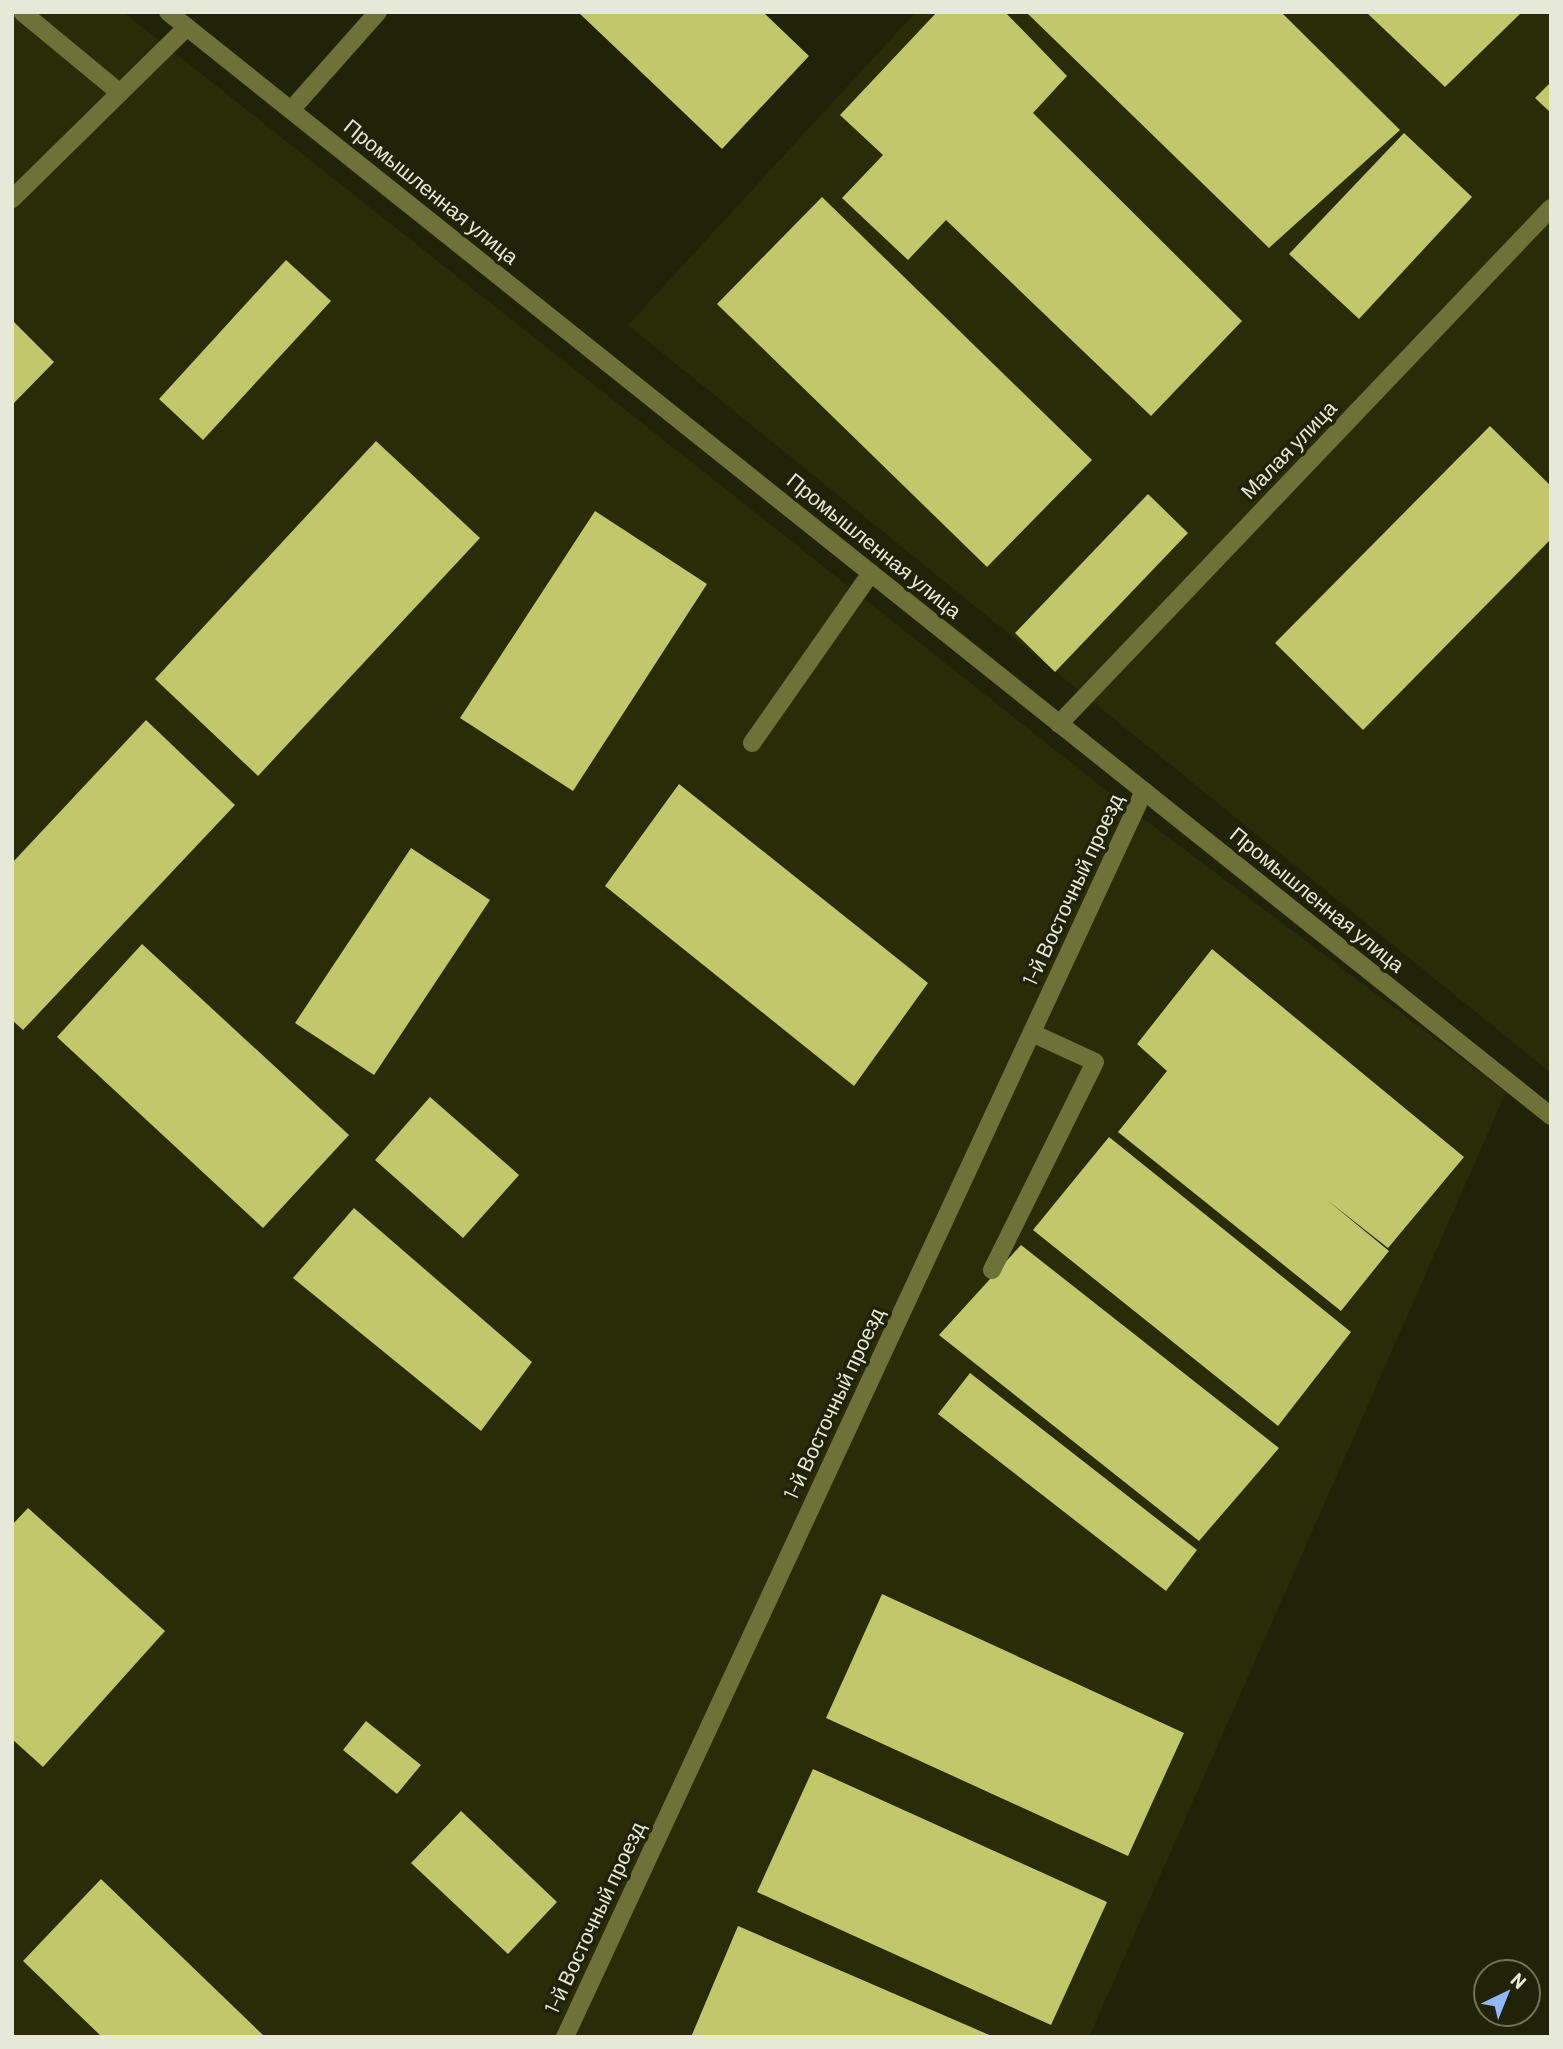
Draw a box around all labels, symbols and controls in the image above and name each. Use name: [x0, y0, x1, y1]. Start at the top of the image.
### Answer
street label: Промышленная улица: [340, 113, 524, 269]
street label: Малая улица: [1235, 394, 1341, 503]
street label: Промышленная улица: [783, 467, 967, 623]
street label: 1-й Восточный проезд: [1016, 789, 1127, 989]
street label: Промышленная улица: [1226, 821, 1410, 977]
street label: 1-й Восточный проезд: [777, 1303, 888, 1503]
street label: 1-й Восточный проезд: [538, 1817, 649, 2017]
north arrow: [1472, 1958, 1542, 2028]
text: N: [1506, 1967, 1531, 1993]

